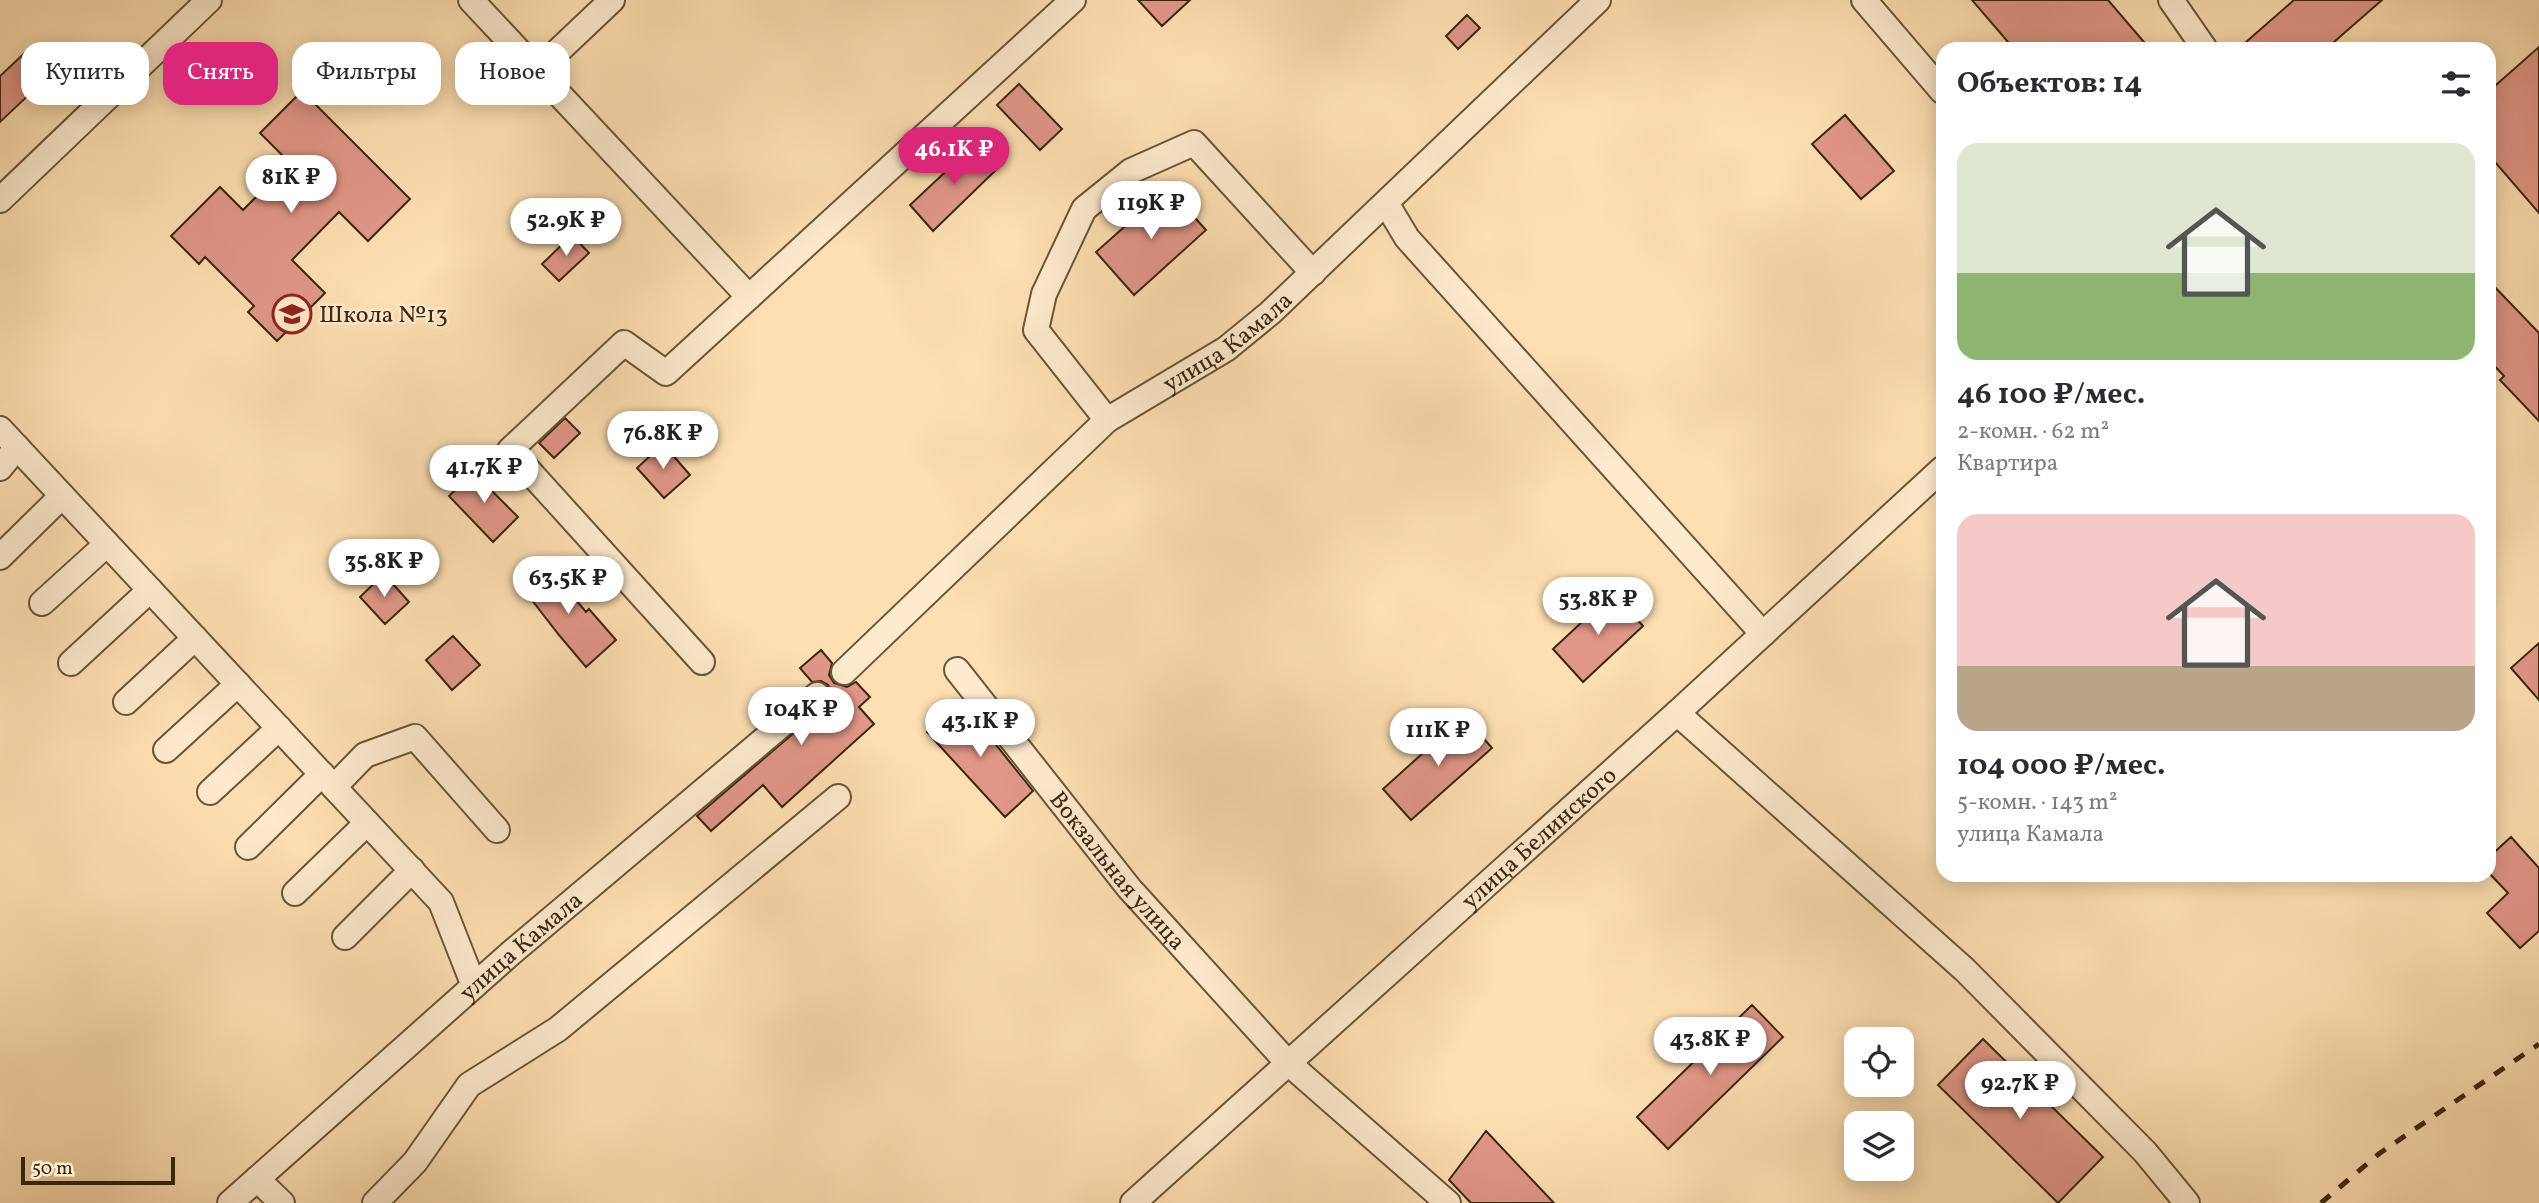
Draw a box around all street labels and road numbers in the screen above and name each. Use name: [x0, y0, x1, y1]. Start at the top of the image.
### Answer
street label: улица Камала: [1157, 285, 1301, 402]
street label: улица Белинского: [1455, 760, 1625, 918]
street label: Вокзальная улица: [1040, 785, 1193, 959]
street label: улица Камала: [453, 884, 591, 1010]

